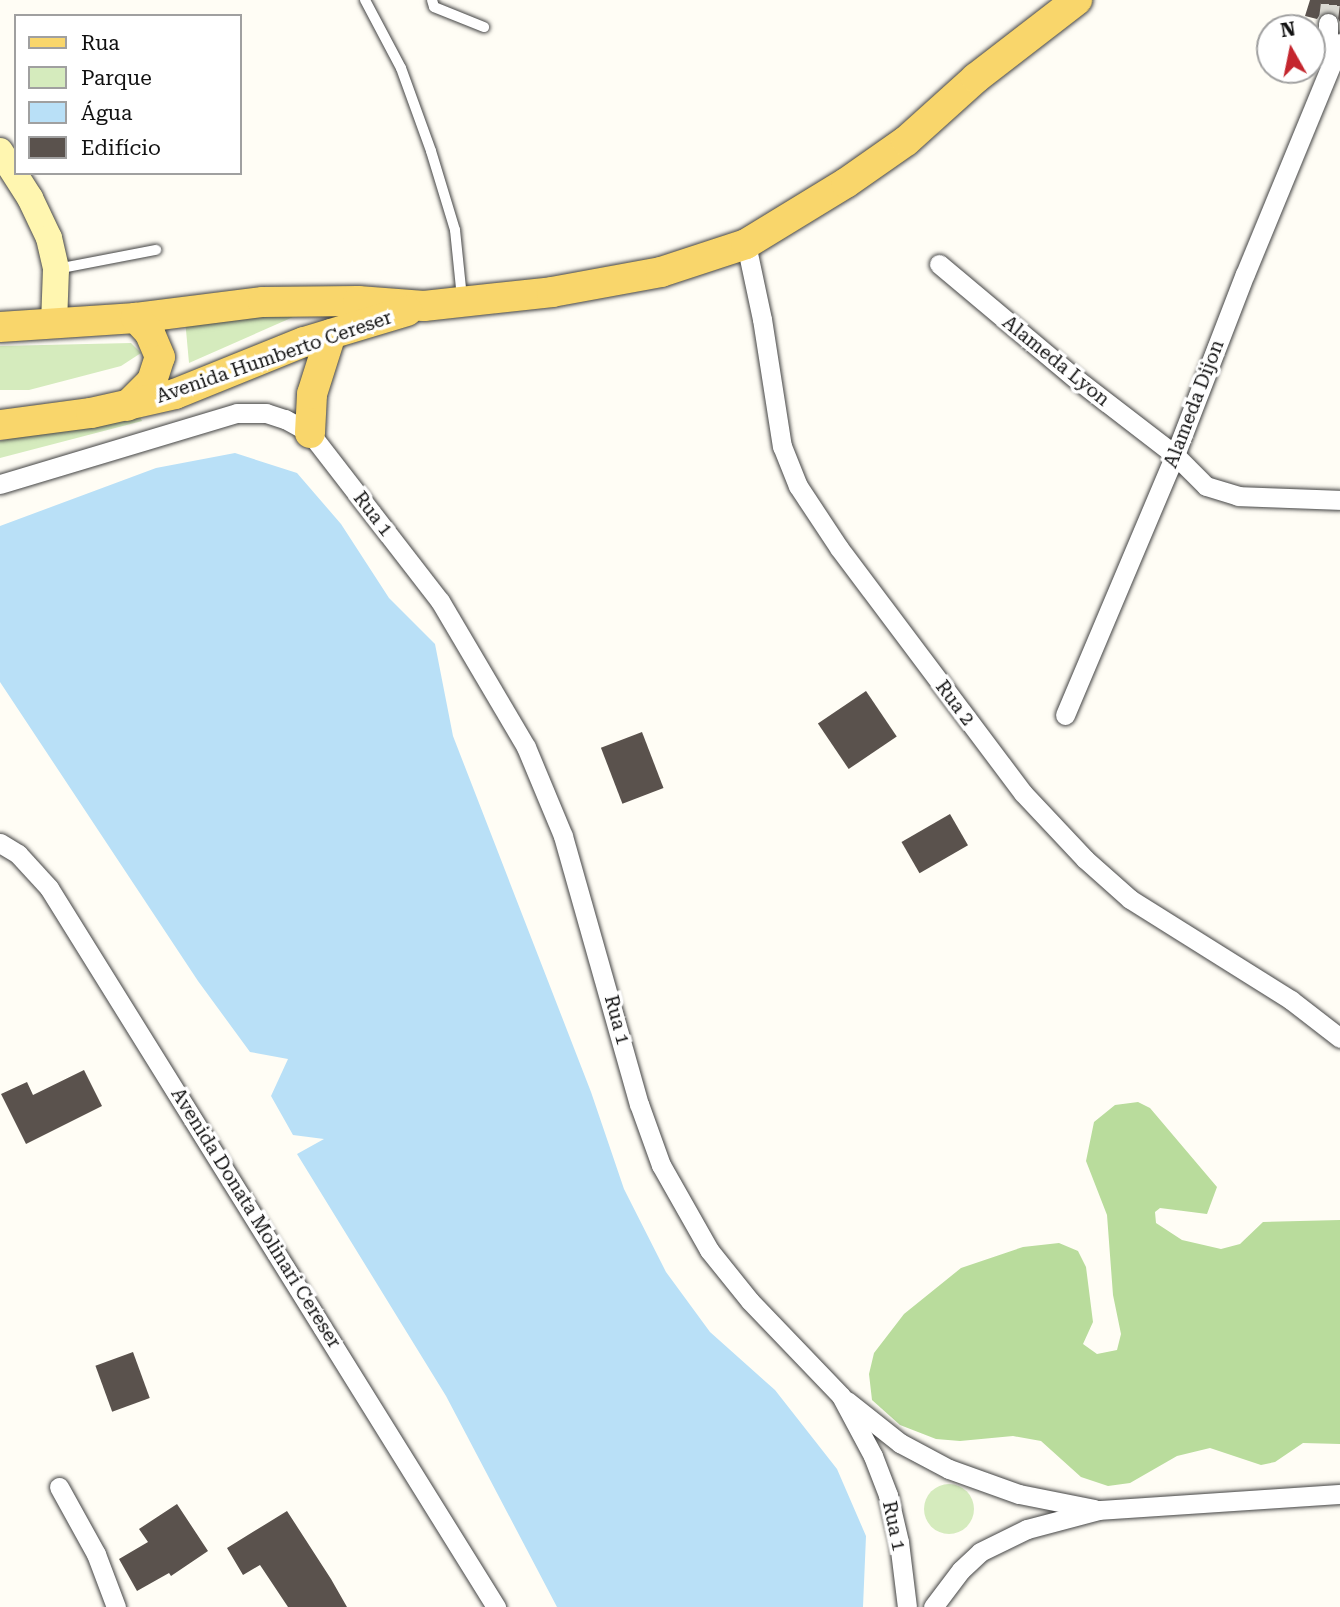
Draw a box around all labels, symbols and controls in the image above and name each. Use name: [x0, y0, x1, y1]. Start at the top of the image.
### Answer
legend: [14, 14, 242, 175]
north arrow: [1256, 14, 1326, 84]
text: N: [1279, 17, 1297, 42]
text: Rua: [81, 31, 120, 55]
text: Parque: [81, 66, 152, 90]
text: Água: [81, 101, 132, 125]
text: Edifício: [81, 136, 161, 160]
street label: Avenida Humberto Cereser: [153, 306, 395, 408]
street label: Alameda Lyon: [998, 311, 1114, 411]
street label: Alameda Dijon: [1159, 337, 1229, 471]
street label: Rua 1: [348, 487, 398, 541]
street label: Rua 2: [931, 676, 979, 730]
street label: Rua 1: [599, 993, 635, 1047]
street label: Avenida Donata Molinari Cereser: [166, 1084, 346, 1352]
street label: Rua 1: [878, 1499, 910, 1553]

